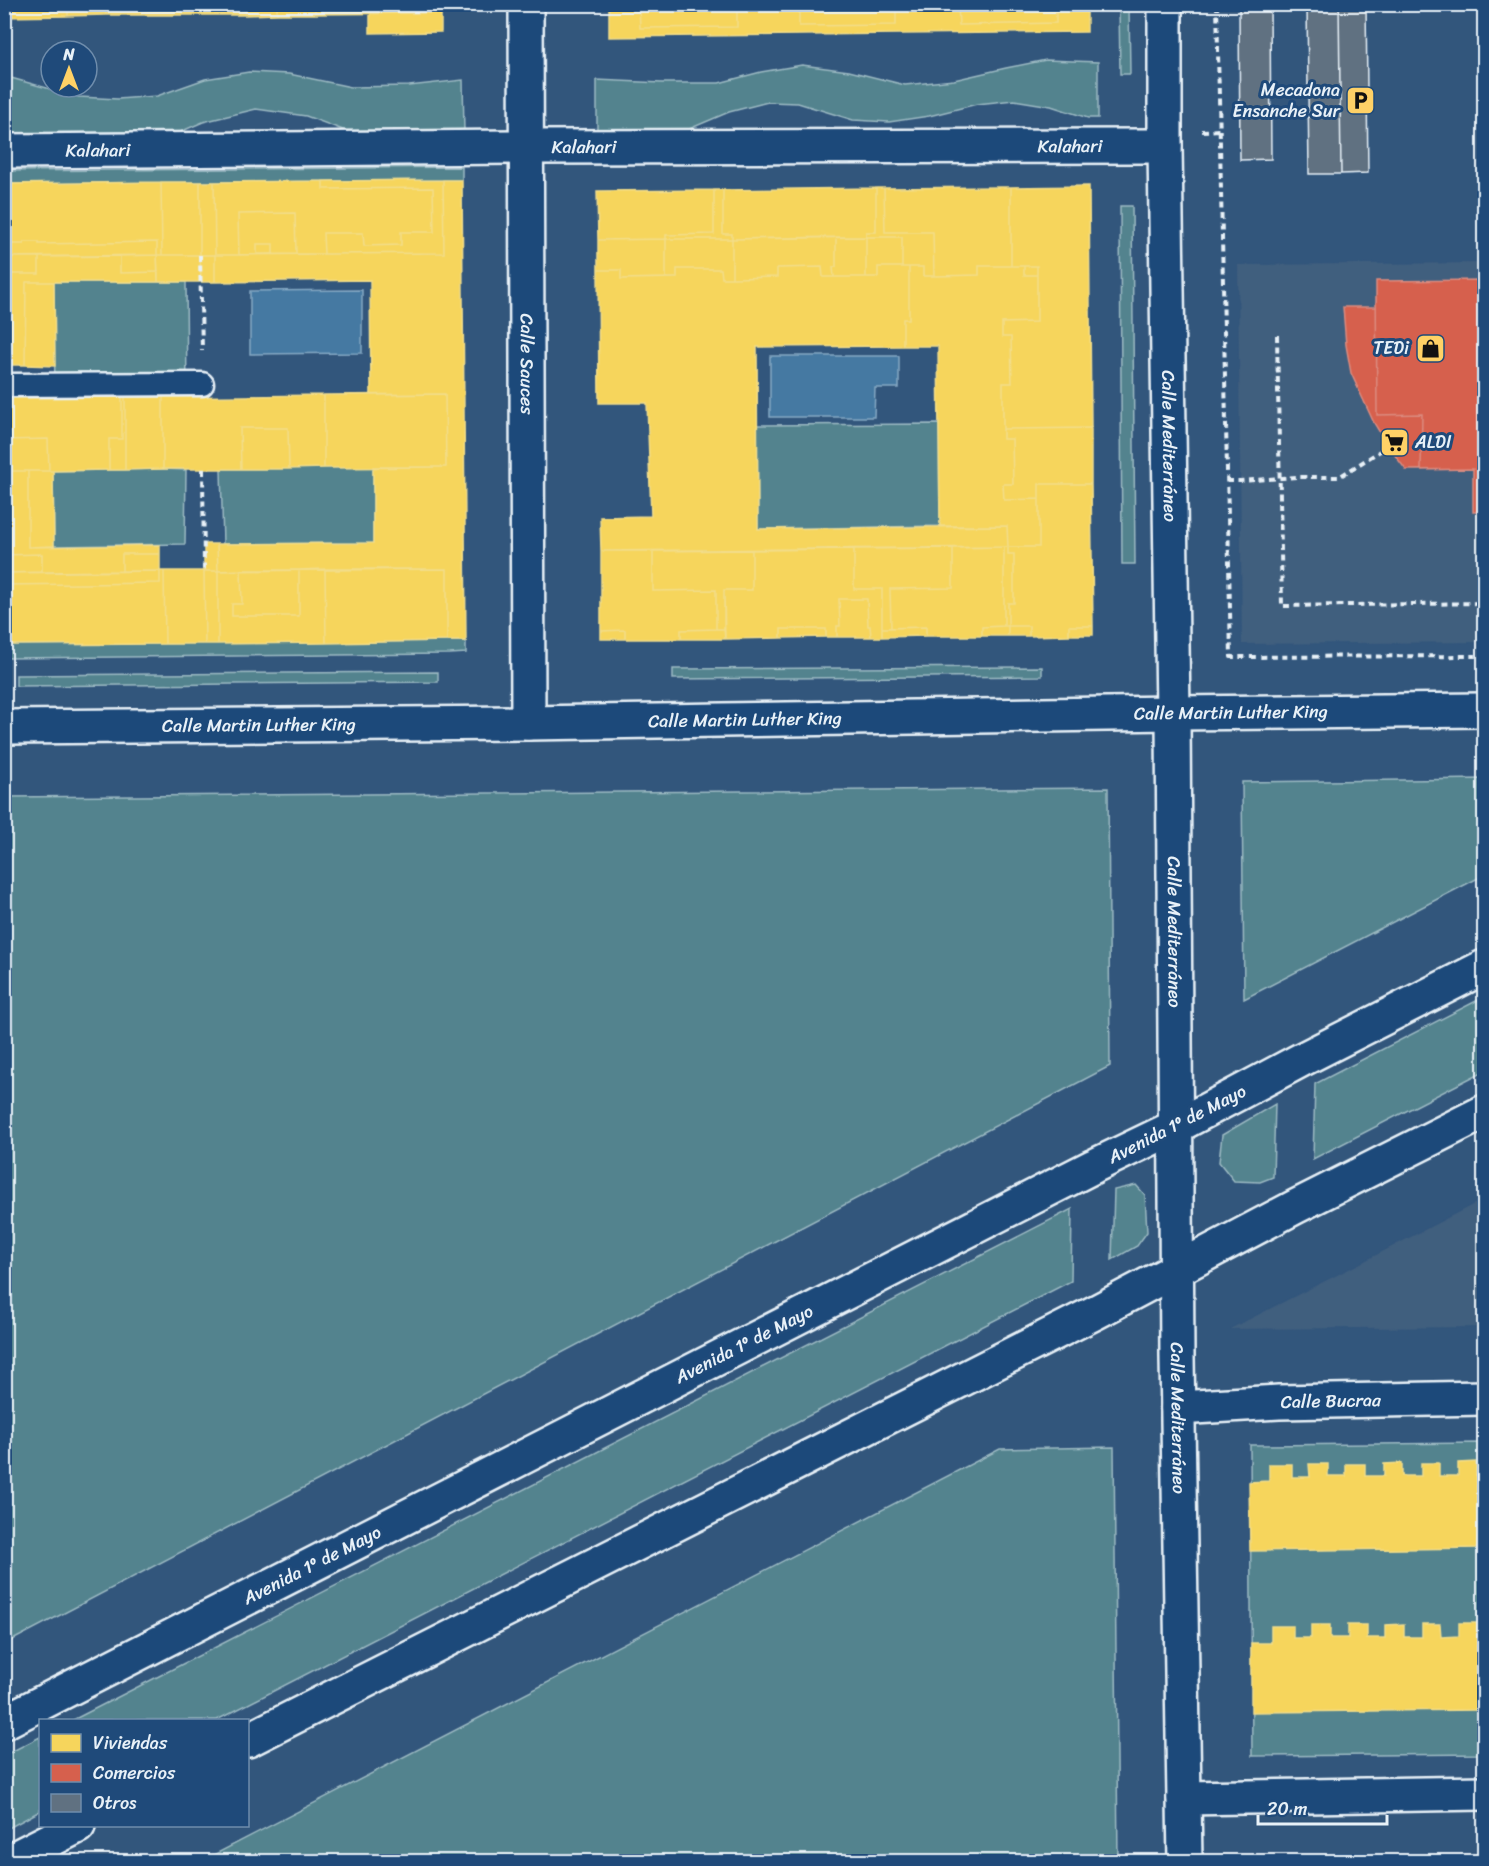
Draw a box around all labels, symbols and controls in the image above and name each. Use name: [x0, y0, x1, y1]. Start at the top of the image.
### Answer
north arrow: [39, 39, 99, 99]
text: N: [62, 40, 75, 69]
place label: Mecadona Ensanche Sur: [1233, 74, 1342, 127]
parking icon: Mecadona Ensanche Sur: [1345, 84, 1377, 116]
street label: Kalahari: [1037, 130, 1104, 162]
street label: Kalahari: [551, 131, 618, 163]
street label: Kalahari: [65, 134, 132, 167]
street label: Calle Sauces: [511, 313, 543, 415]
place label: TEDi: [1373, 332, 1410, 364]
shop icon: TEDi: [1414, 332, 1446, 364]
street label: Calle Mediterráneo: [1152, 370, 1186, 522]
supermarket icon: ALDI: [1378, 426, 1410, 458]
place label: ALDI: [1414, 426, 1452, 458]
street label: Calle Martin Luther King: [1134, 696, 1328, 730]
street label: Calle Martin Luther King: [648, 702, 842, 737]
street label: Calle Martin Luther King: [162, 708, 356, 742]
street label: Calle Mediterráneo: [1158, 856, 1191, 1008]
street label: Avenida 1º de Mayo: [1101, 1075, 1252, 1173]
street label: Avenida 1º de Mayo: [668, 1295, 819, 1393]
street label: Calle Mediterráneo: [1161, 1342, 1195, 1494]
street label: Calle Bucraa: [1280, 1384, 1382, 1418]
street label: Avenida 1º de Mayo: [236, 1516, 387, 1614]
legend: [39, 1719, 249, 1827]
text: Viviendas: [93, 1727, 168, 1759]
text: Comercios: [93, 1757, 176, 1789]
text: Otros: [93, 1787, 137, 1819]
scale bar: [1258, 1788, 1387, 1826]
text: 20 m: [1267, 1793, 1307, 1825]

